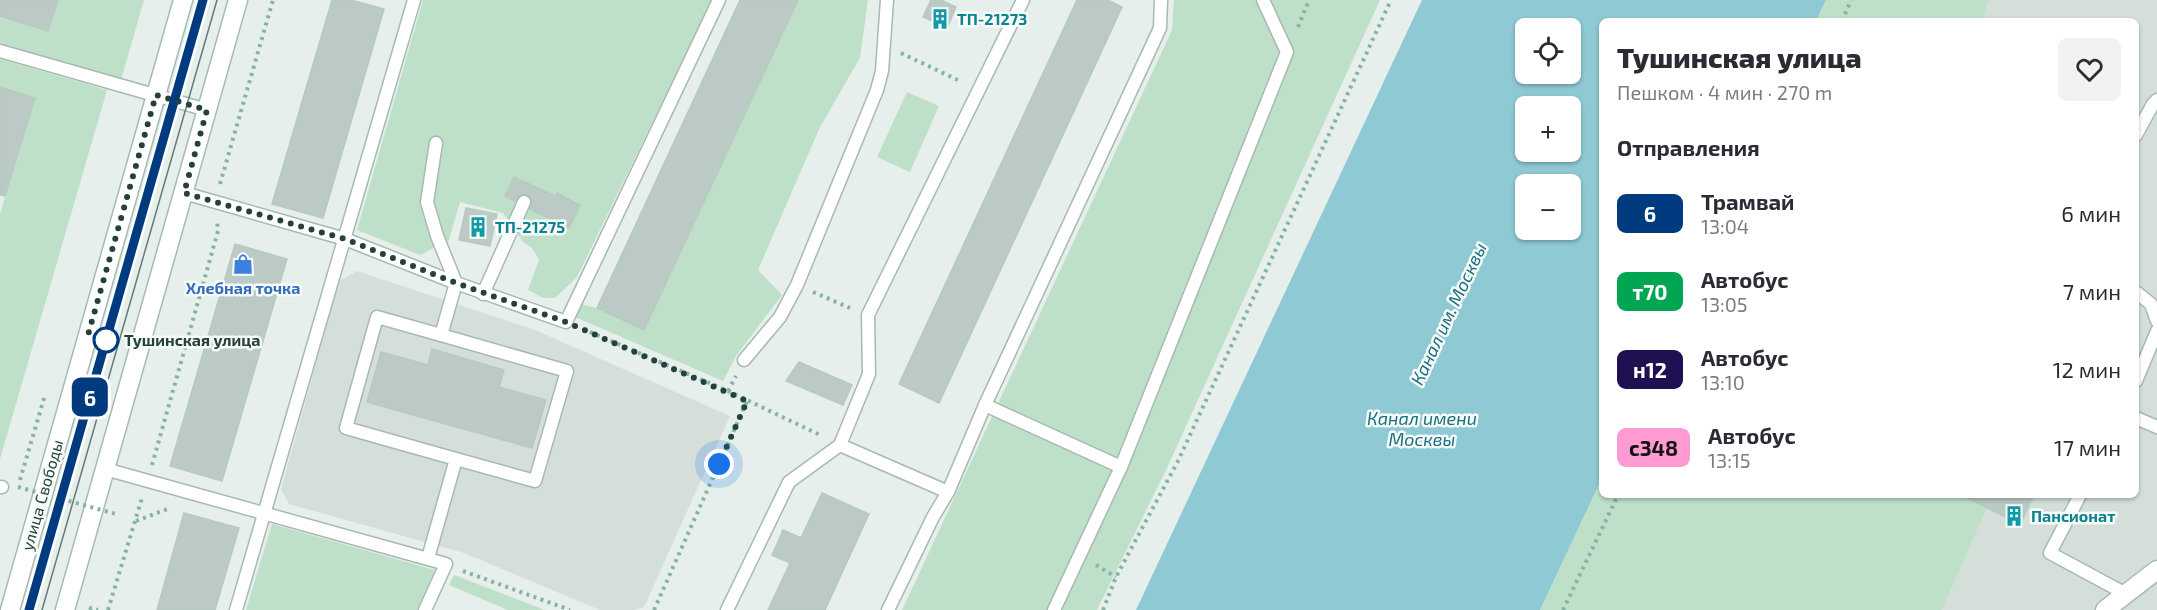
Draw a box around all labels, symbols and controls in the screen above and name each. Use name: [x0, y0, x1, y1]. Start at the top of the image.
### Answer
building icon: ТП-21273: [928, 7, 952, 31]
place label: ТП-21273: [957, 9, 1027, 28]
map controls: [1515, 18, 1581, 240]
button: locate: [1515, 18, 1581, 84]
button: heart: [2058, 38, 2121, 101]
text: Тушинская улица: [1617, 40, 1862, 74]
text: Пешком · 4 мин · 270 m: [1617, 80, 1832, 104]
button: +: [1515, 96, 1581, 162]
text: Отправления: [1617, 134, 1760, 160]
button: −: [1515, 174, 1581, 240]
text: Трамвай: [1701, 188, 1795, 214]
text: 6 мин: [2061, 200, 2121, 226]
text: 6: [1644, 201, 1656, 226]
text: 13:04: [1701, 214, 1749, 238]
building icon: ТП-21275: [466, 215, 490, 239]
place label: ТП-21275: [495, 217, 565, 236]
water label: Канал им. Москвы: [1405, 239, 1491, 388]
shop icon: Хлебная точка: [231, 252, 255, 276]
text: Автобус: [1701, 266, 1789, 292]
place label: Хлебная точка: [186, 278, 300, 297]
text: 7 мин: [2063, 278, 2121, 304]
text: т70: [1632, 279, 1668, 304]
text: 13:05: [1701, 292, 1748, 316]
marker: Тушинская улица: [93, 327, 119, 353]
place label: Тушинская улица: [124, 330, 261, 349]
text: Автобус: [1701, 344, 1789, 370]
text: 12 мин: [2053, 356, 2121, 382]
text: н12: [1633, 357, 1667, 382]
text: 13:10: [1701, 370, 1745, 394]
line badge: 6: [70, 378, 110, 416]
text: 6: [84, 385, 96, 410]
water label: Канал имени Москвы: [1367, 407, 1477, 450]
text: Автобус: [1708, 422, 1796, 448]
text: 17 мин: [2054, 434, 2121, 460]
text: с348: [1629, 435, 1678, 460]
street label: улица Свободы: [17, 437, 67, 553]
text: 13:15: [1708, 448, 1751, 472]
your location: [704, 449, 734, 479]
building icon: Пансионат: [2002, 504, 2026, 528]
place label: Пансионат: [2031, 506, 2115, 525]

